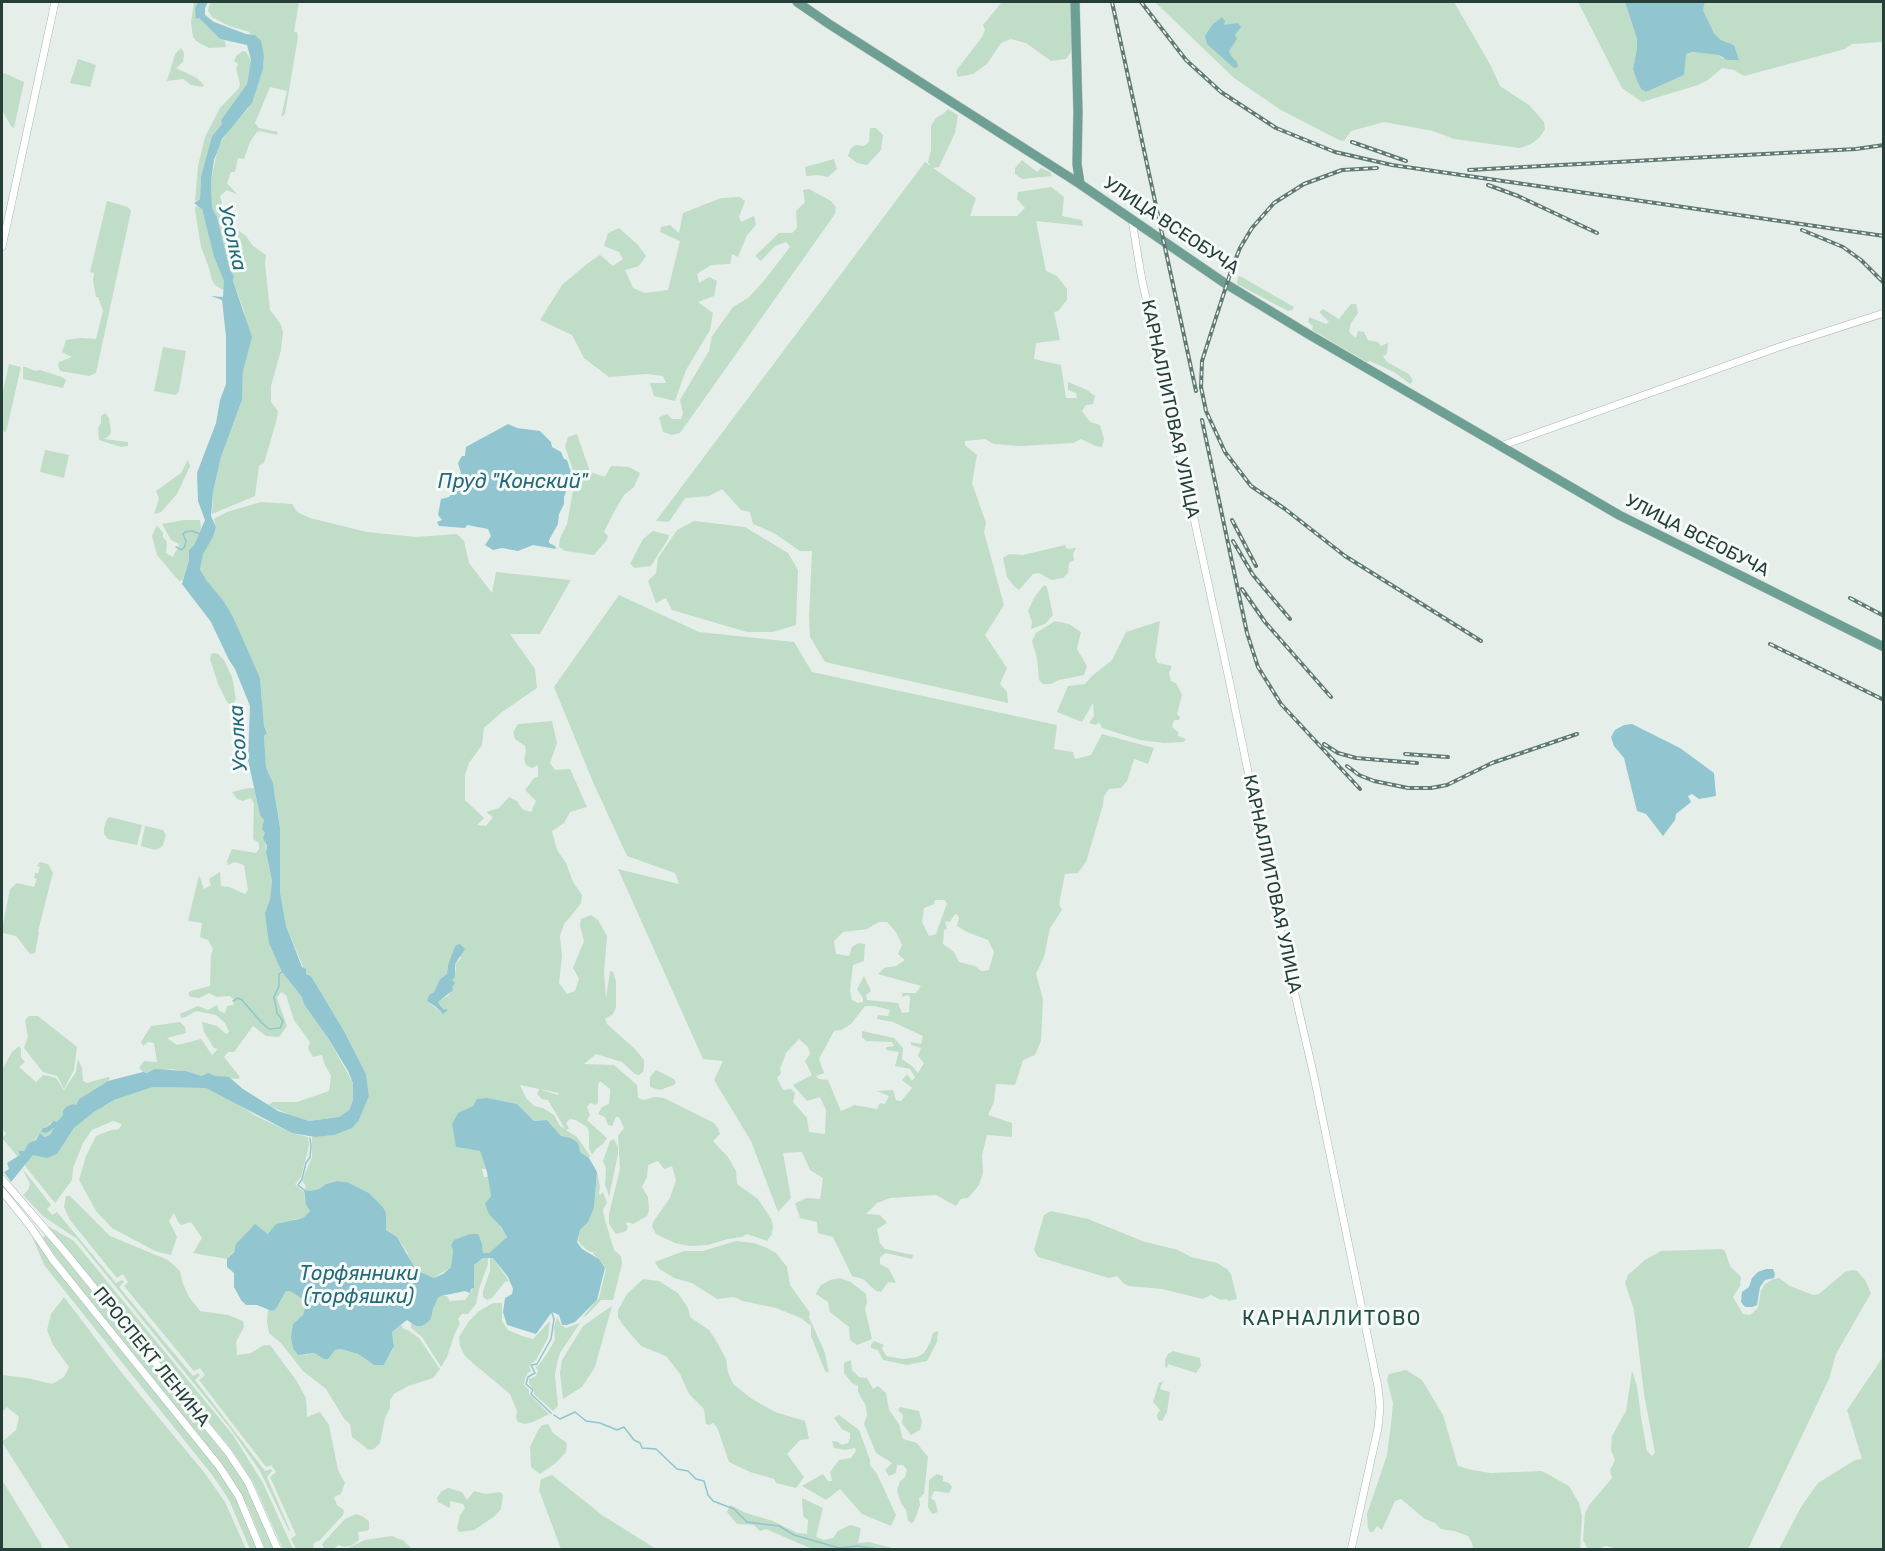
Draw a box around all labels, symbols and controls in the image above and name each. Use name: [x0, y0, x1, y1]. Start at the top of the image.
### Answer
street label: УЛИЦА ВСЕОБУЧА: [1099, 173, 1243, 279]
water label: Усолка: [213, 203, 251, 273]
street label: КАРНАЛЛИТОВАЯ УЛИЦА: [1136, 298, 1204, 520]
water label: Пруд "Конский": [438, 470, 588, 494]
street label: УЛИЦА ВСЕОБУЧА: [1621, 490, 1773, 582]
water label: Усолка: [225, 704, 253, 772]
street label: КАРНАЛЛИТОВАЯ УЛИЦА: [1238, 773, 1306, 995]
water label: Торфянники (торфяшки): [300, 1262, 418, 1309]
street label: ПРОСПЕКТ ЛЕНИНА: [88, 1283, 214, 1431]
district label: КАРНАЛЛИТОВО: [1242, 1307, 1422, 1331]

